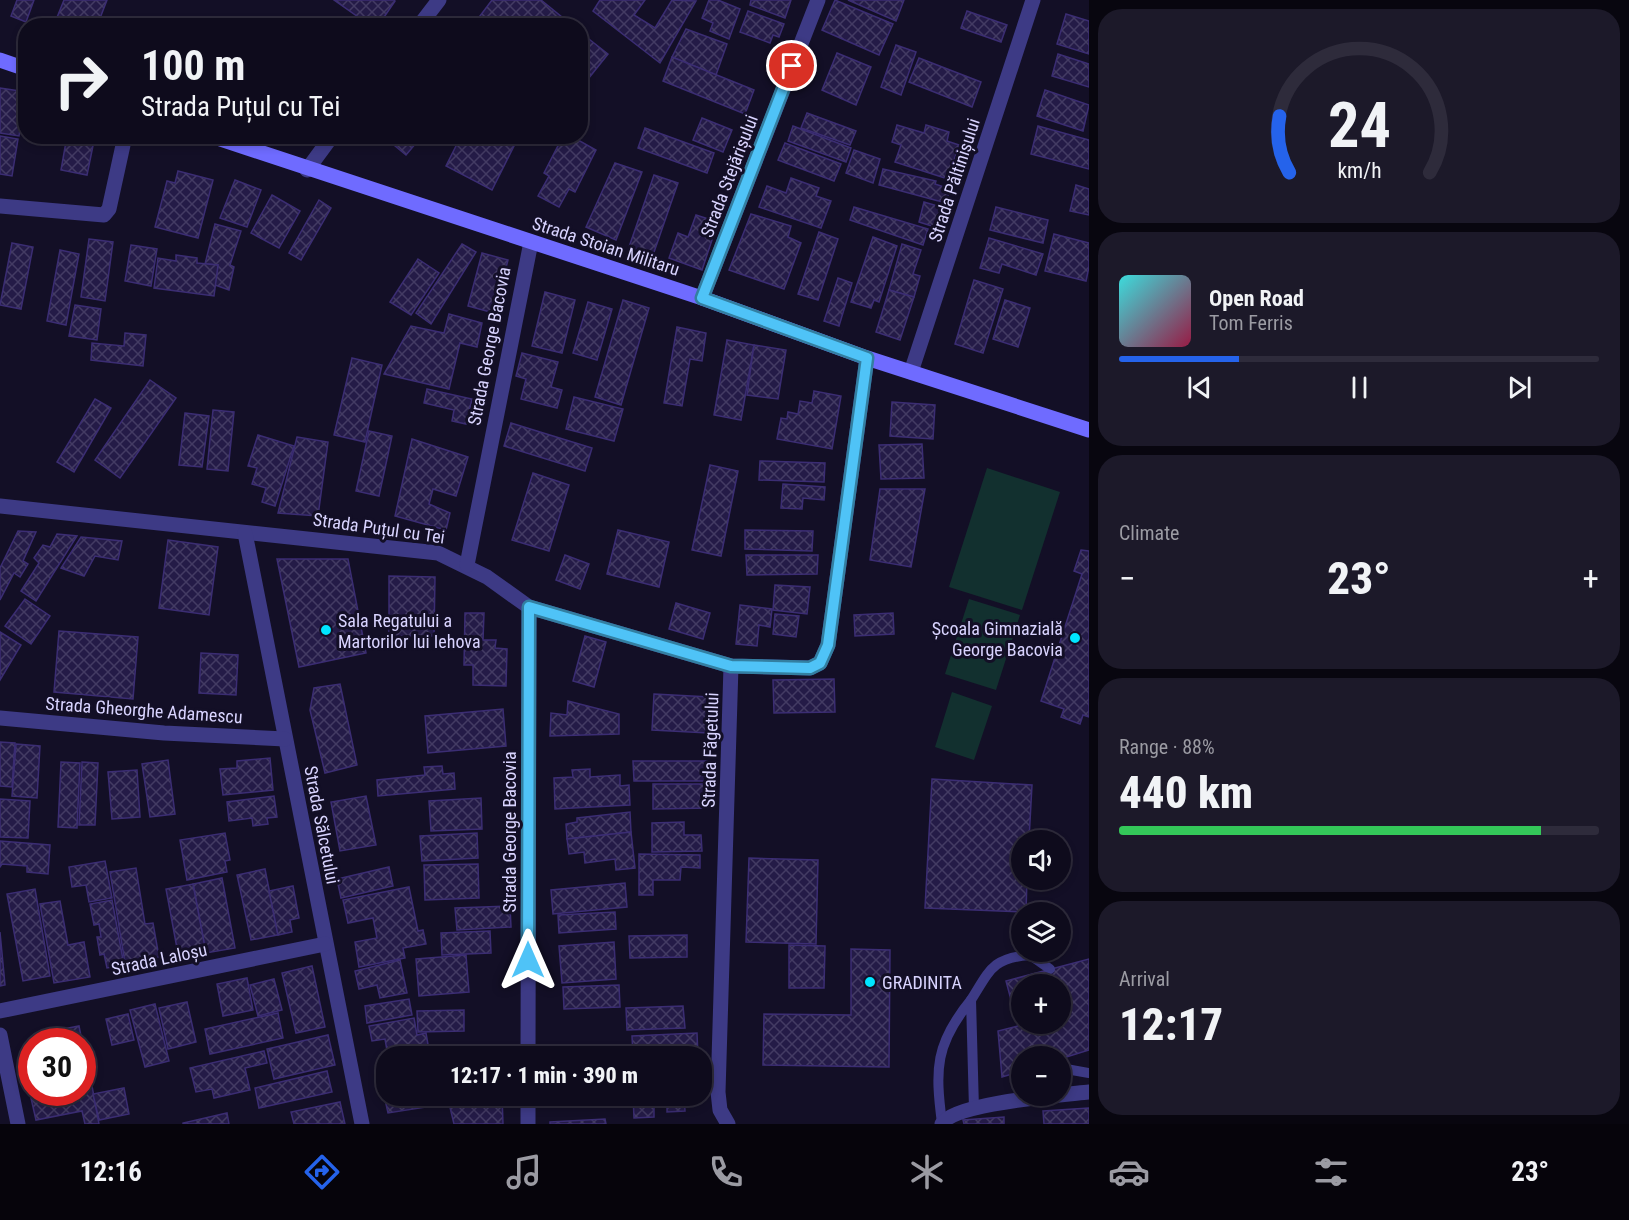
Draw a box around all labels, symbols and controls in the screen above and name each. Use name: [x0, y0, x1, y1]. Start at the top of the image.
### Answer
pin: [766, 40, 817, 91]
text: 100 m: [141, 41, 246, 90]
icon: right: [42, 42, 120, 120]
icon: arrive: [775, 49, 808, 82]
text: 24: [1327, 89, 1391, 162]
text: Strada Puțul cu Tei: [141, 91, 340, 123]
street label: Strada Stejărișului: [696, 112, 763, 240]
street label: Strada Păltinișului: [924, 115, 985, 245]
text: km/h: [1337, 158, 1381, 183]
street label: Strada Stoian Militaru: [530, 212, 682, 280]
street label: Strada George Bacovia: [463, 265, 515, 427]
text: Open Road: [1209, 286, 1304, 311]
text: Tom Ferris: [1209, 311, 1293, 335]
icon: previous: [1183, 371, 1216, 404]
icon: pause: [1343, 371, 1376, 404]
icon: next: [1503, 371, 1536, 404]
street label: Strada Puțul cu Tei: [312, 508, 446, 549]
text: Climate: [1119, 521, 1179, 545]
text: 23°: [1327, 552, 1391, 605]
text: −: [1119, 559, 1136, 598]
text: +: [1583, 559, 1599, 598]
place label: Sala Regatului a Martorilor lui Iehova: [338, 610, 481, 652]
place label: Școala Gimnazială George Bacovia: [932, 618, 1063, 660]
marker: Sala Regatului a Martorilor lui Iehova: [319, 623, 333, 637]
marker: Școala Gimnazială George Bacovia: [1068, 631, 1082, 645]
street label: Strada Făgetului: [697, 692, 723, 808]
street label: Strada Gheorghe Adamescu: [45, 693, 243, 727]
text: Range · 88%: [1119, 735, 1215, 759]
street label: Strada George Bacovia: [499, 751, 520, 913]
street label: Strada Sălcetului: [300, 764, 344, 886]
text: 440 km: [1119, 766, 1253, 819]
map controls: [1011, 830, 1071, 1106]
button: sound: [1011, 830, 1071, 890]
button: layers: [1011, 902, 1071, 962]
position arrow: [496, 928, 560, 992]
street label: Strada Laloșu: [109, 939, 209, 980]
text: Arrival: [1119, 967, 1170, 991]
place label: GRADINITA: [882, 972, 962, 993]
button: +: [1011, 974, 1071, 1034]
marker: GRADINITA: [863, 975, 877, 989]
text: 12:17: [1119, 998, 1223, 1051]
speed limit sign: 30: [18, 1028, 96, 1106]
button: −: [1011, 1046, 1071, 1106]
text: 12:17 · 1 min · 390 m: [450, 1063, 638, 1088]
icon: directions: [301, 1151, 343, 1193]
icon: music: [503, 1151, 545, 1193]
icon: phone: [705, 1151, 747, 1193]
icon: climate: [906, 1151, 948, 1193]
icon: car: [1108, 1151, 1150, 1193]
icon: filters: [1310, 1151, 1352, 1193]
text: 12:16: [80, 1156, 142, 1188]
text: 23°: [1511, 1156, 1549, 1188]

